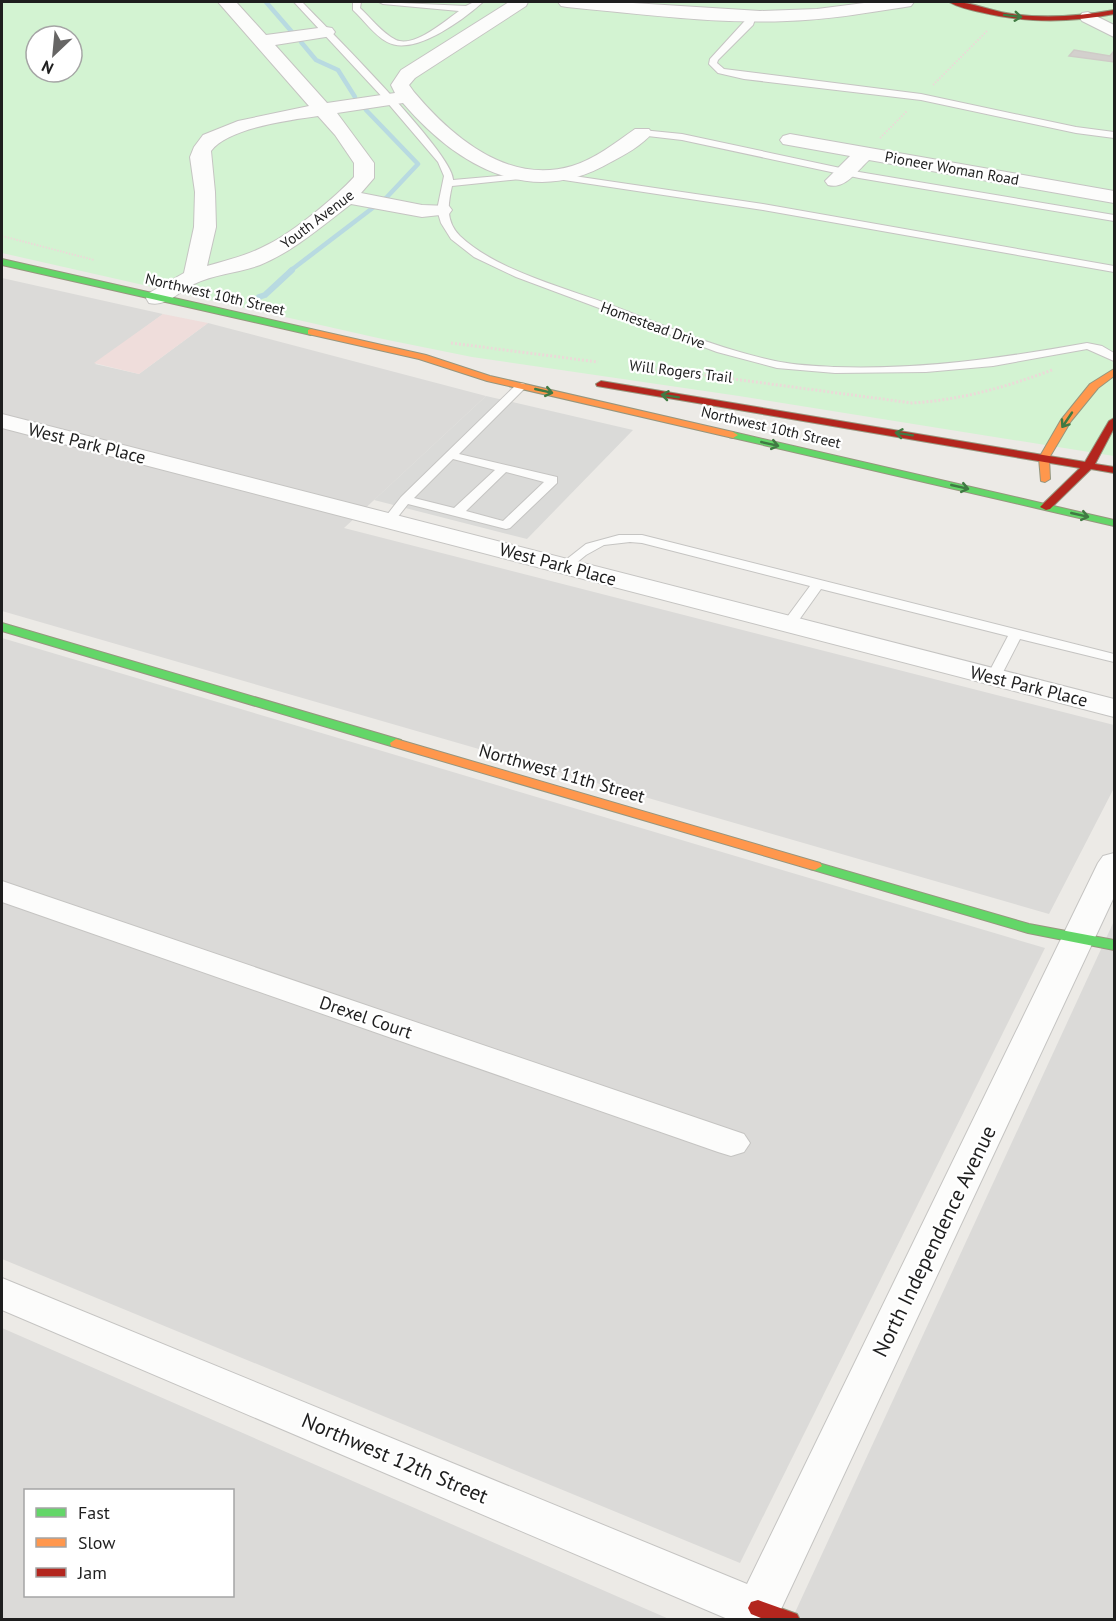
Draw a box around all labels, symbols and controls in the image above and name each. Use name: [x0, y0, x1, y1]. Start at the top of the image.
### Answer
one-way arrow: [1003, 11, 1023, 22]
north arrow: [24, 24, 84, 84]
text: N: [38, 56, 57, 79]
street label: Pioneer Woman Road: [883, 147, 1021, 189]
street label: Youth Avenue: [277, 185, 357, 253]
street label: Northwest 10th Street: [143, 269, 287, 319]
street label: Homestead Drive: [598, 297, 708, 353]
street label: Will Rogers Trail: [628, 355, 734, 387]
one-way arrow: [534, 386, 553, 398]
one-way arrow: [660, 390, 680, 401]
street label: Northwest 10th Street: [699, 402, 843, 452]
one-way arrow: [1061, 412, 1073, 428]
street label: West Park Place: [26, 417, 148, 469]
one-way arrow: [895, 429, 914, 440]
one-way arrow: [759, 439, 779, 450]
one-way arrow: [950, 482, 969, 494]
one-way arrow: [1071, 510, 1090, 522]
street label: West Park Place: [497, 537, 619, 591]
street label: West Park Place: [968, 660, 1090, 712]
street label: Northwest 11th Street: [476, 738, 648, 808]
street label: Drexel Court: [317, 990, 415, 1044]
street label: North Independence Avenue: [866, 1121, 1002, 1361]
street label: Northwest 12th Street: [298, 1407, 492, 1509]
legend: [24, 1489, 234, 1597]
text: Fast: [78, 1501, 110, 1524]
text: Slow: [78, 1531, 116, 1554]
text: Jam: [77, 1561, 107, 1584]

